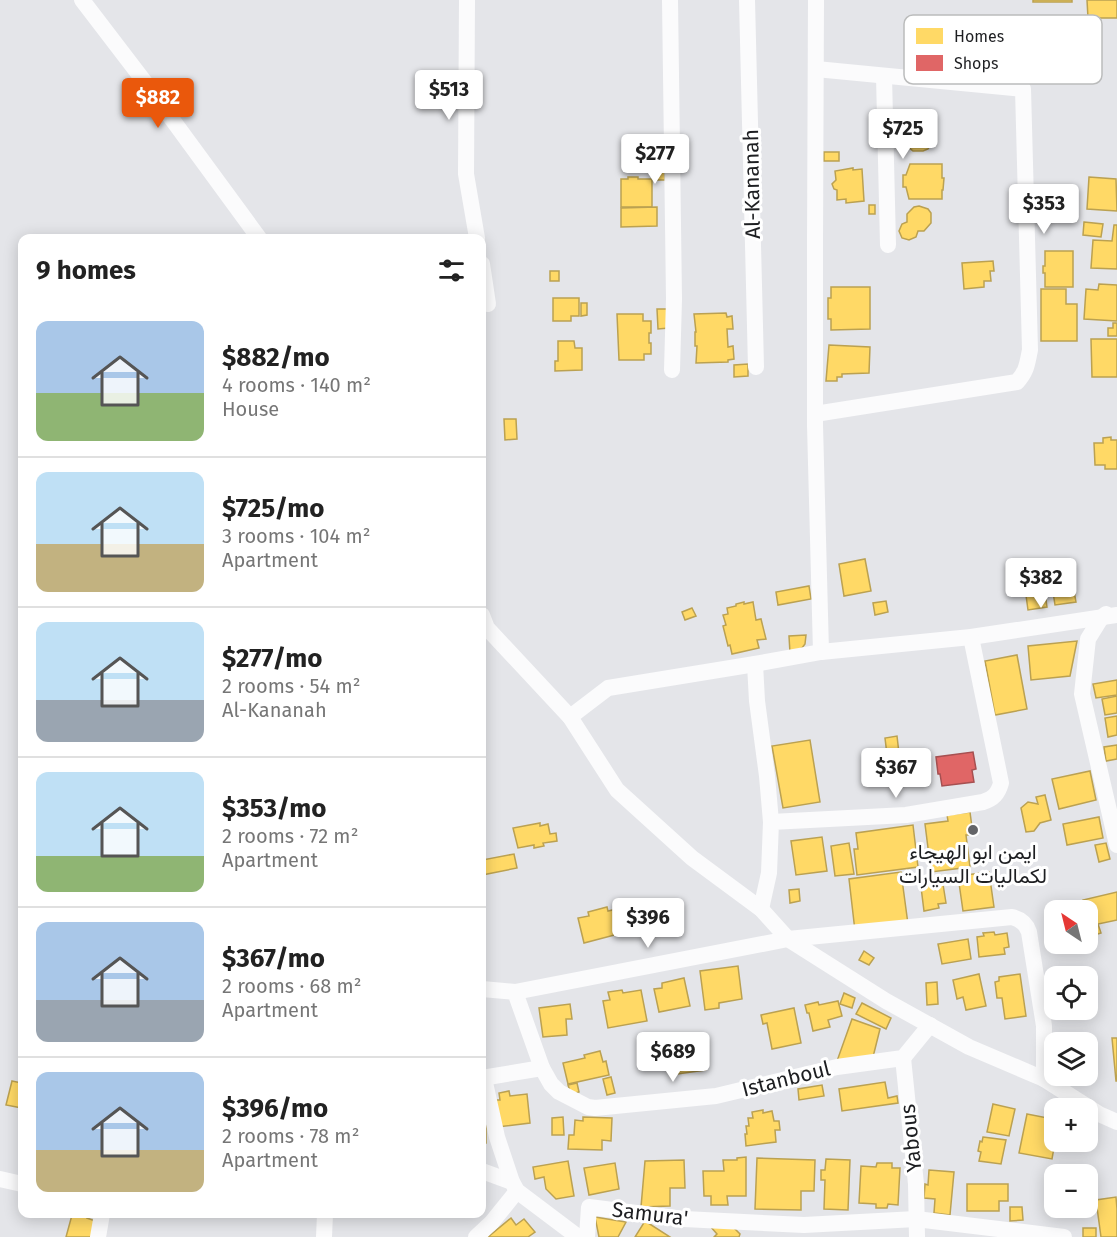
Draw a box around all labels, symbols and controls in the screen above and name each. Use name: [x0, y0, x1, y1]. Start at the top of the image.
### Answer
legend: [904, 15, 1102, 84]
text: Homes: [954, 27, 1004, 46]
text: Shops: [954, 54, 998, 73]
pin: $513: [413, 70, 485, 121]
text: $513: [429, 77, 469, 101]
pin: $882: [122, 78, 194, 129]
text: $882: [136, 85, 180, 109]
pin: $725: [867, 109, 939, 160]
text: $725: [883, 116, 923, 140]
street label: Al-Kananah: [738, 129, 766, 239]
pin: $277: [619, 134, 691, 185]
text: $277: [635, 141, 675, 165]
pin: $353: [1008, 184, 1080, 235]
text: $353: [1023, 191, 1065, 215]
icon: filters: [435, 254, 468, 287]
text: 9 homes: [36, 255, 136, 286]
text: $882/mo: [222, 342, 330, 373]
icon: home: [84, 345, 156, 417]
text: 4 rooms · 140 m²: [222, 373, 371, 397]
text: House: [222, 397, 279, 421]
text: $725/mo: [222, 493, 324, 524]
icon: home: [84, 496, 156, 568]
text: 3 rooms · 104 m²: [222, 524, 370, 548]
text: Apartment: [222, 548, 318, 572]
pin: $382: [1005, 558, 1077, 609]
text: $382: [1019, 565, 1063, 589]
text: $277/mo: [222, 643, 322, 674]
icon: home: [84, 646, 156, 718]
text: 2 rooms · 54 m²: [222, 674, 361, 698]
text: Al-Kananah: [222, 698, 327, 722]
pin: $367: [860, 748, 932, 799]
text: $367: [875, 755, 917, 779]
text: $353/mo: [222, 793, 326, 824]
icon: home: [84, 796, 156, 868]
marker: ايمن ابو الهيجاء لكماليات السيارات: [966, 823, 980, 837]
text: 2 rooms · 72 m²: [222, 824, 358, 848]
place label: ايمن ابو الهيجاء لكماليات السيارات: [899, 839, 1047, 889]
text: Apartment: [222, 848, 318, 872]
pin: $396: [612, 898, 684, 949]
north arrow: [1044, 900, 1098, 954]
map controls: [1044, 900, 1098, 1218]
text: $396: [626, 905, 670, 929]
text: $367/mo: [222, 943, 325, 974]
icon: home: [84, 946, 156, 1018]
button: locate: [1044, 966, 1098, 1020]
text: 2 rooms · 68 m²: [222, 974, 362, 998]
text: Apartment: [222, 998, 318, 1022]
pin: $689: [637, 1032, 709, 1083]
button: layers: [1044, 1032, 1098, 1086]
text: $689: [651, 1039, 695, 1063]
street label: Istanboul: [739, 1055, 833, 1103]
text: $396/mo: [222, 1093, 328, 1124]
icon: home: [84, 1096, 156, 1168]
button: +: [1044, 1098, 1098, 1152]
street label: Yabous: [894, 1103, 927, 1173]
text: 2 rooms · 78 m²: [222, 1124, 359, 1148]
text: Apartment: [222, 1148, 318, 1172]
button: −: [1044, 1164, 1098, 1218]
street label: Samura': [611, 1196, 689, 1232]

